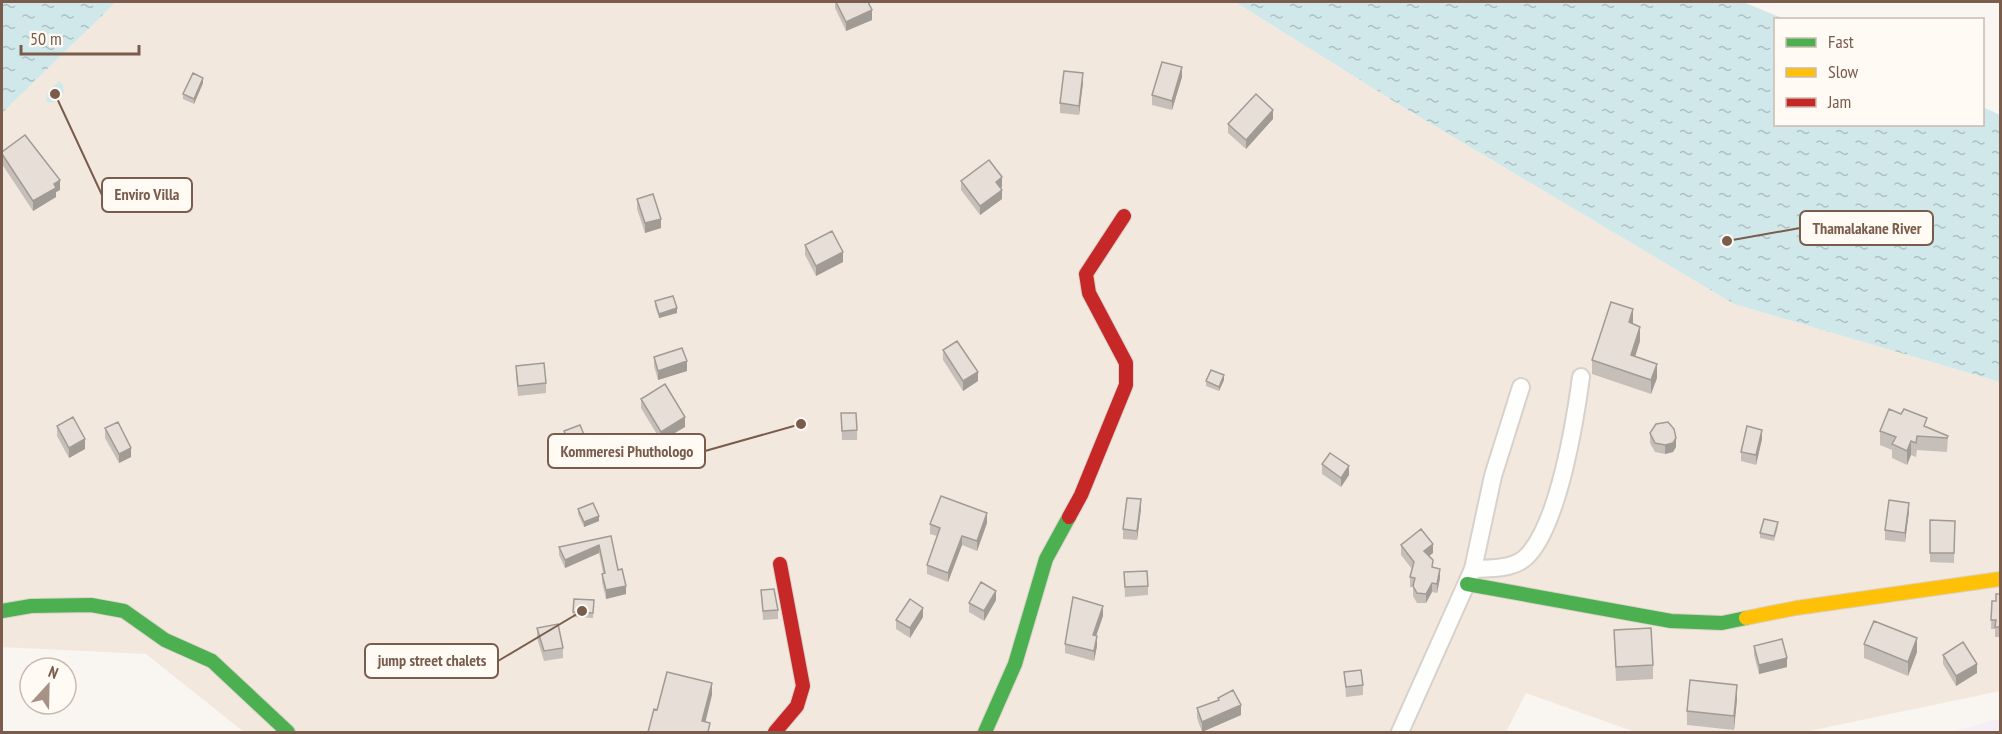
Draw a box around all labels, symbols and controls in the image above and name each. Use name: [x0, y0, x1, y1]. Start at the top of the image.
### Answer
scale bar: [21, 18, 140, 56]
legend: [1774, 18, 1984, 126]
text: 50 m: [30, 27, 62, 50]
text: Fast: [1828, 30, 1854, 53]
text: Slow: [1828, 60, 1859, 83]
text: Jam: [1827, 90, 1851, 113]
callout: Enviro Villa: [102, 178, 192, 212]
text: Enviro Villa: [115, 184, 180, 204]
callout: Thamalakane River: [1800, 211, 1933, 245]
text: Thamalakane River: [1812, 218, 1922, 238]
callout: Kommeresi Phuthologo: [548, 434, 705, 468]
text: Kommeresi Phuthologo: [561, 441, 694, 461]
callout: jump street chalets: [365, 644, 498, 678]
text: jump street chalets: [377, 650, 487, 670]
north arrow: [18, 656, 78, 716]
text: N: [46, 661, 61, 683]

